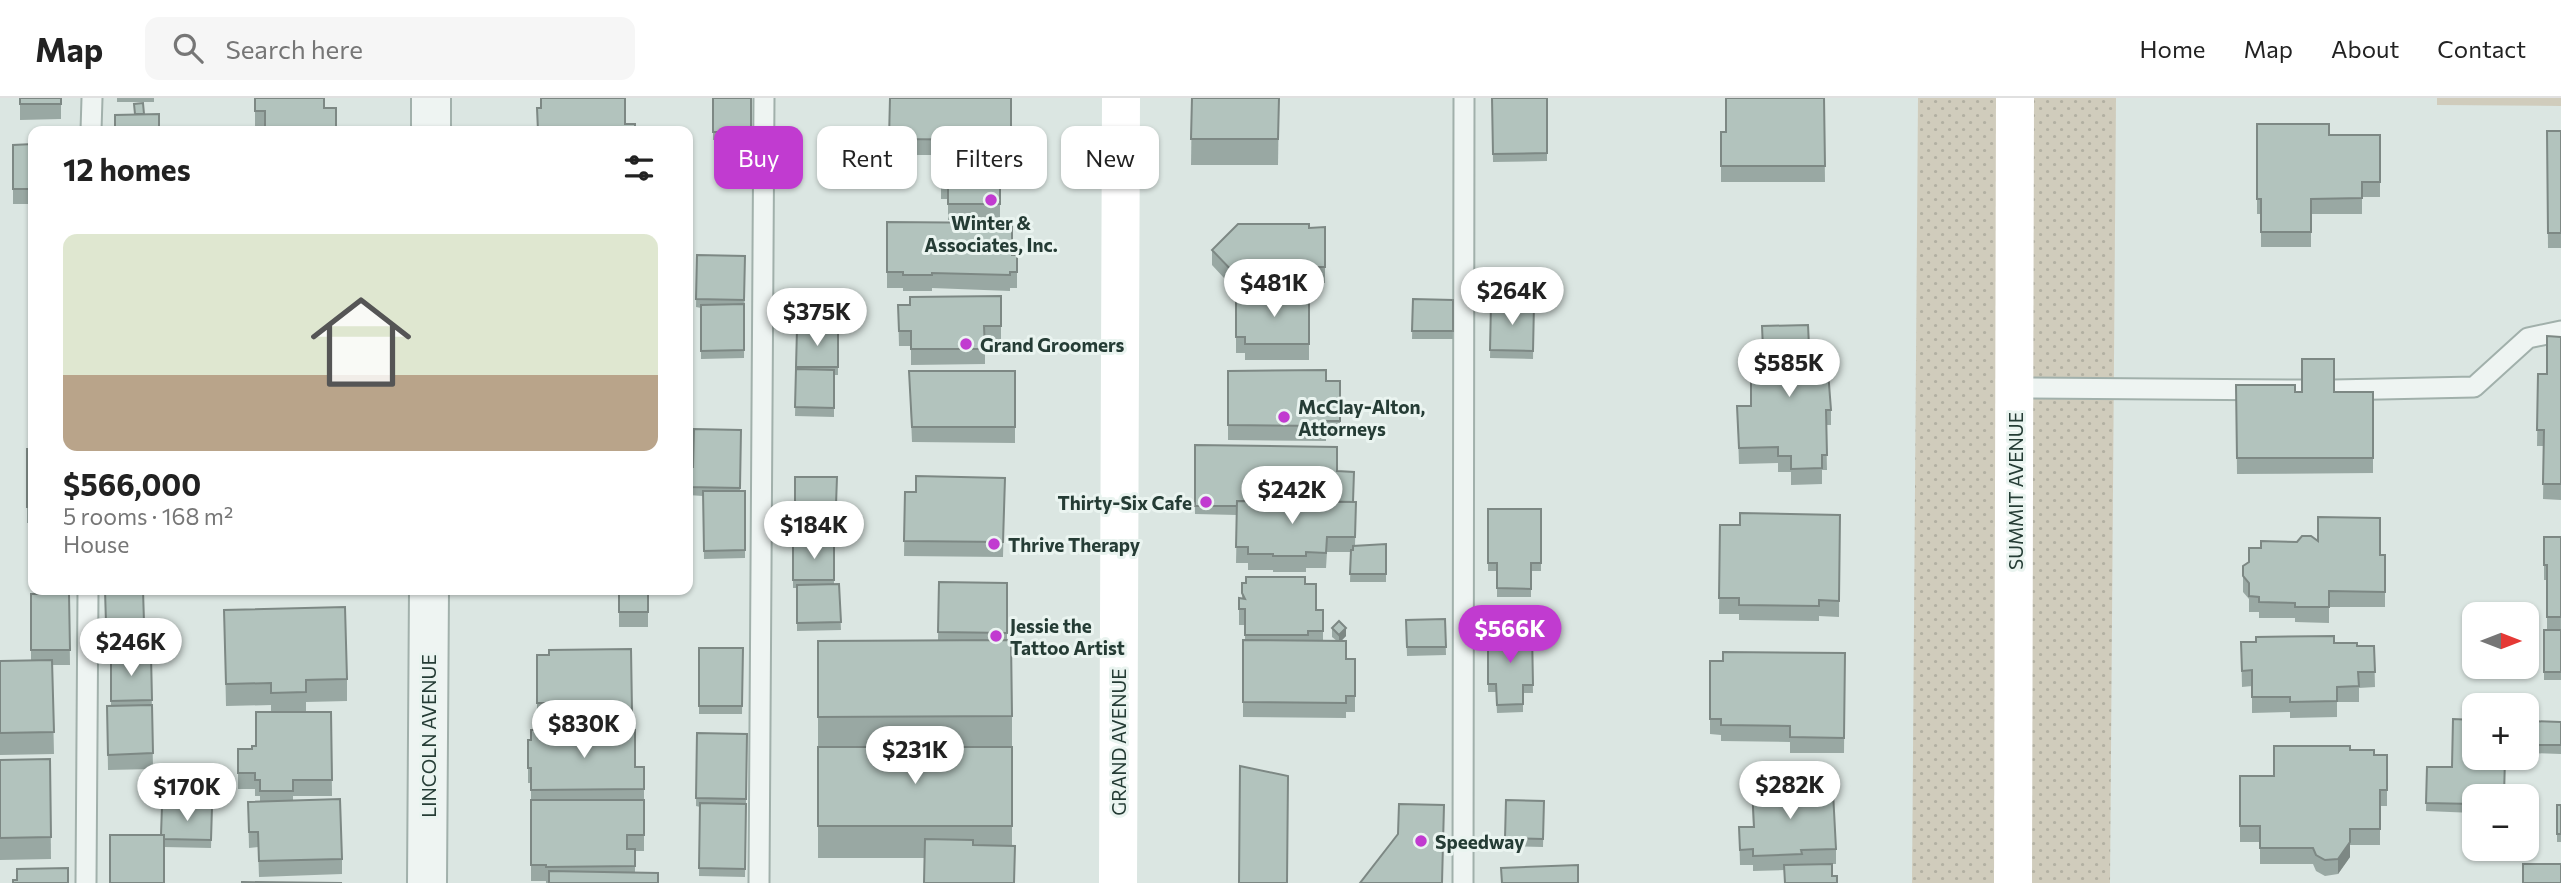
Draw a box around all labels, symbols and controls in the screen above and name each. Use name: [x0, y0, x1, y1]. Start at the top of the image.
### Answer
search box: [145, 17, 635, 80]
text: Map: [35, 28, 103, 69]
icon: search: [169, 29, 207, 67]
text: Search here: [225, 33, 363, 64]
text: Home: [2140, 34, 2206, 63]
text: Map: [2244, 34, 2293, 63]
text: About: [2331, 34, 2399, 63]
text: Contact: [2437, 34, 2526, 63]
chip: Buy: [714, 126, 803, 189]
chip: Rent: [817, 126, 917, 189]
chip: Filters: [931, 126, 1047, 189]
chip: New: [1061, 126, 1159, 189]
icon: filters: [620, 149, 658, 187]
text: 12 homes: [63, 150, 191, 187]
marker: Winter & Associates, Inc.: [983, 192, 999, 208]
place label: Winter & Associates, Inc.: [924, 211, 1058, 256]
pin: $481K: [1225, 260, 1323, 319]
text: $481K: [1240, 268, 1308, 296]
pin: $264K: [1463, 268, 1561, 327]
text: $264K: [1477, 276, 1547, 304]
icon: home: [298, 279, 424, 405]
pin: $375K: [768, 288, 866, 348]
text: $375K: [783, 297, 851, 325]
place label: Grand Groomers: [980, 333, 1125, 356]
marker: Grand Groomers: [958, 336, 974, 352]
pin: $585K: [1740, 340, 1838, 399]
text: $585K: [1754, 348, 1824, 376]
place label: McClay-Alton, Attorneys: [1298, 395, 1425, 440]
marker: McClay-Alton, Attorneys: [1276, 409, 1292, 425]
street label: SUMMIT AVENUE: [2004, 412, 2027, 570]
text: $566,000: [63, 465, 201, 502]
pin: $242K: [1243, 466, 1341, 526]
text: $242K: [1257, 475, 1327, 503]
place label: Thirty-Six Cafe: [1058, 491, 1192, 514]
marker: Thirty-Six Cafe: [1198, 494, 1214, 510]
text: 5 rooms · 168 m²: [63, 502, 233, 530]
pin: $184K: [765, 502, 863, 561]
text: $184K: [780, 510, 848, 538]
text: House: [63, 530, 129, 558]
place label: Thrive Therapy: [1008, 533, 1141, 556]
marker: Thrive Therapy: [986, 536, 1002, 552]
north arrow: [2462, 602, 2539, 679]
map controls: [2462, 602, 2539, 861]
pin: $566K: [1461, 606, 1559, 665]
place label: Jessie the Tattoo Artist: [1010, 614, 1125, 659]
text: $566K: [1474, 614, 1546, 642]
pin: $246K: [82, 618, 180, 678]
text: $246K: [96, 627, 166, 655]
marker: Jessie the Tattoo Artist: [988, 628, 1004, 644]
street label: LINCOLN AVENUE: [417, 654, 440, 818]
street label: GRAND AVENUE: [1107, 668, 1130, 816]
button: +: [2462, 693, 2539, 770]
pin: $830K: [535, 700, 633, 760]
text: $830K: [548, 709, 620, 737]
pin: $231K: [866, 726, 964, 786]
text: $231K: [882, 735, 948, 763]
pin: $282K: [1741, 762, 1839, 821]
pin: $170K: [138, 764, 236, 823]
text: $282K: [1755, 770, 1825, 798]
text: $170K: [153, 772, 221, 800]
button: −: [2462, 784, 2539, 861]
place label: Speedway: [1435, 830, 1525, 853]
marker: Speedway: [1413, 833, 1429, 849]

